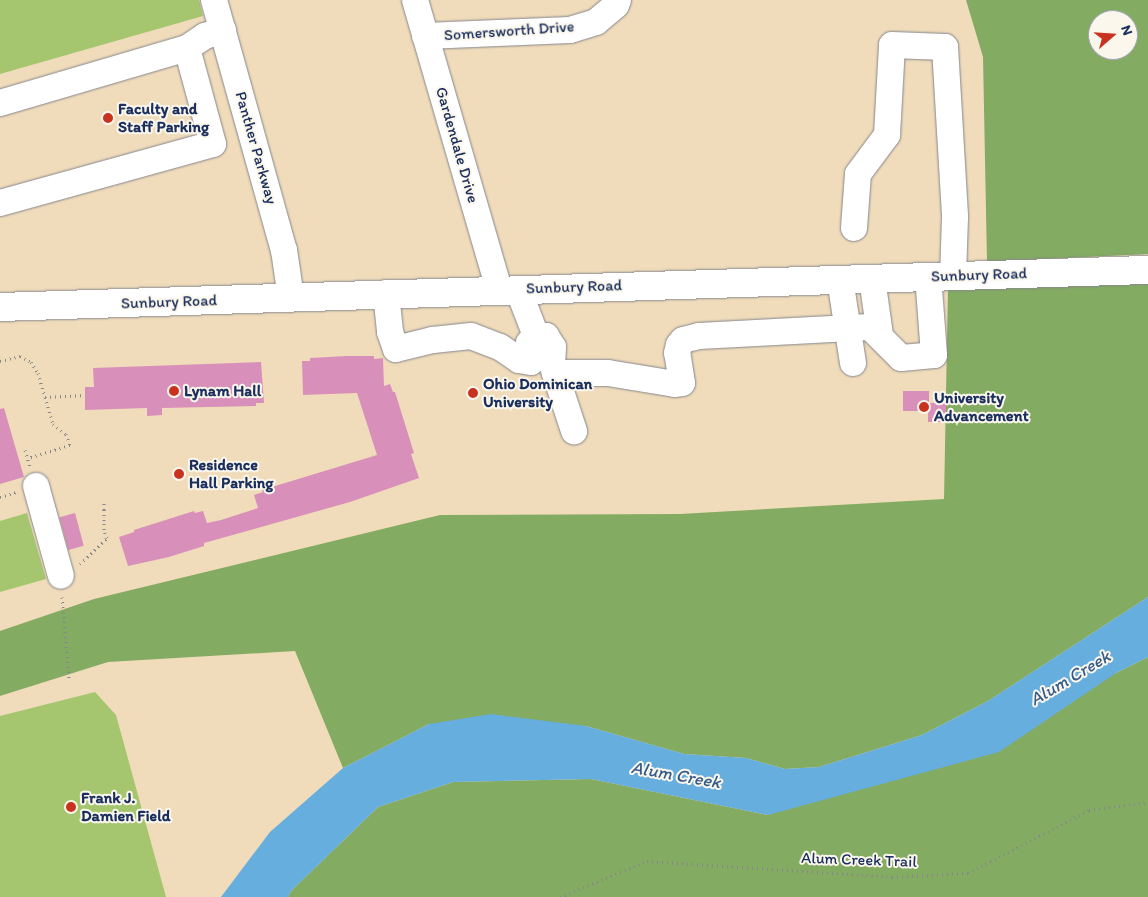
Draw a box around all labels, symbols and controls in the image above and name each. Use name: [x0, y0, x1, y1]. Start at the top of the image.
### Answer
north arrow: [1088, 10, 1138, 60]
street label: Somersworth Drive: [443, 17, 575, 45]
text: N: [1117, 23, 1136, 38]
street label: Gardendale Drive: [431, 85, 483, 205]
street label: Panther Parkway: [231, 90, 281, 206]
place label: Faculty and Staff Parking: [118, 99, 209, 137]
marker: Faculty and Staff Parking: [102, 112, 114, 124]
street label: Sunbury Road: [931, 264, 1027, 286]
street label: Sunbury Road: [526, 276, 622, 298]
street label: Sunbury Road: [121, 291, 217, 313]
place label: Ohio Dominican University: [483, 374, 593, 412]
place label: Lynam Hall: [184, 381, 262, 401]
marker: Lynam Hall: [168, 385, 180, 397]
marker: Ohio Dominican University: [467, 387, 479, 399]
place label: University Advancement: [934, 388, 1029, 426]
marker: University Advancement: [918, 401, 930, 413]
place label: Residence Hall Parking: [189, 455, 274, 493]
marker: Residence Hall Parking: [173, 468, 185, 480]
water label: Alum Creek: [1026, 646, 1114, 710]
water label: Alum Creek: [630, 757, 722, 793]
place label: Frank J. Damien Field: [81, 788, 170, 826]
marker: Frank J. Damien Field: [65, 801, 77, 813]
street label: Alum Creek Trail: [801, 848, 917, 872]

